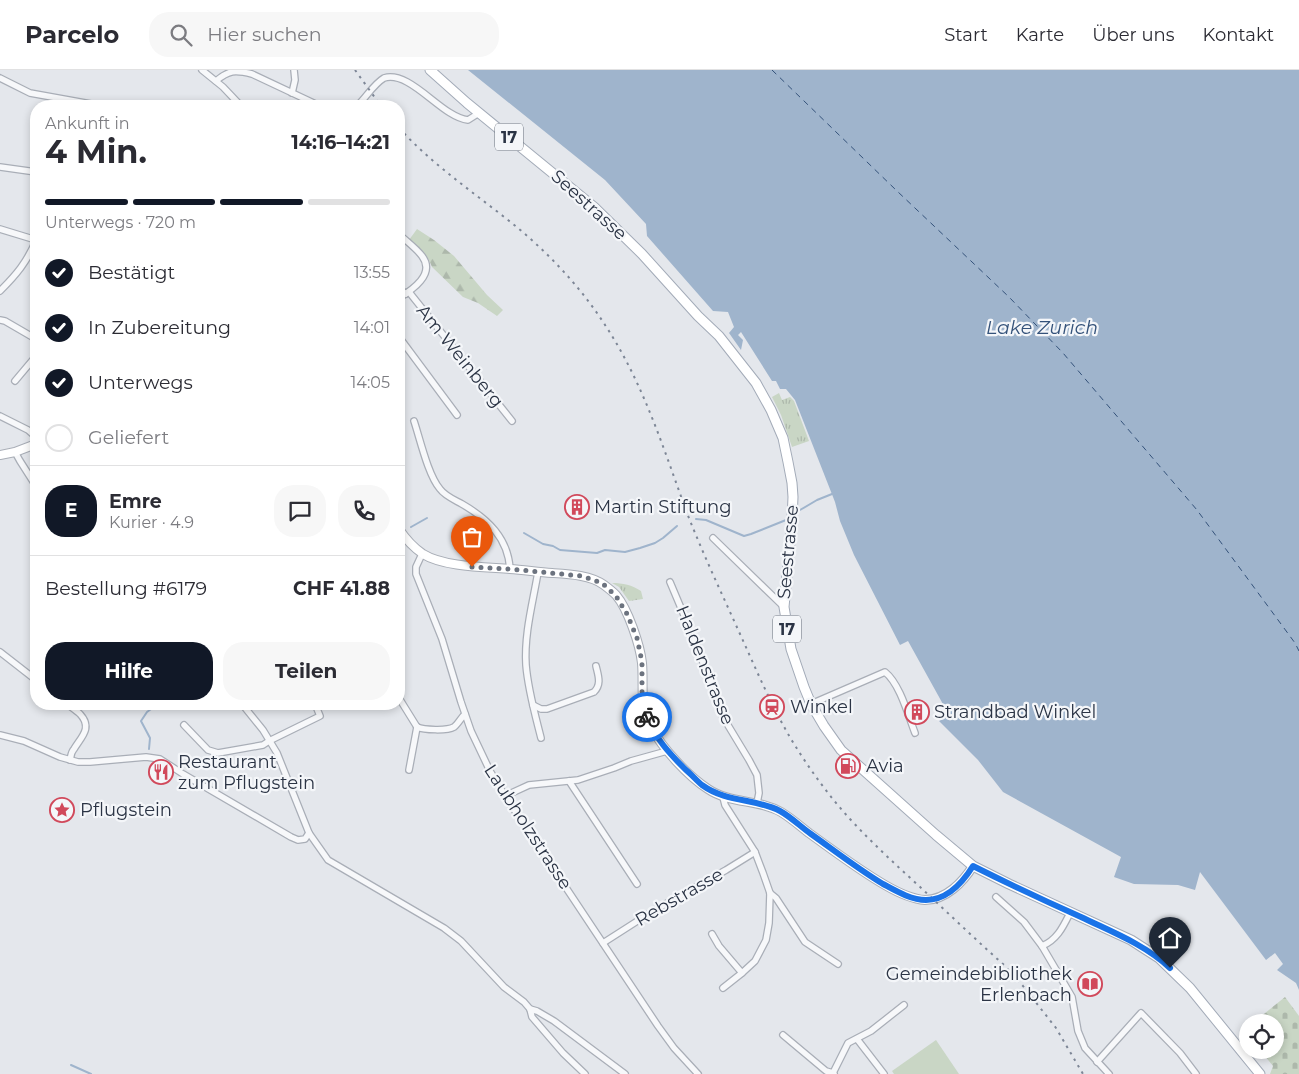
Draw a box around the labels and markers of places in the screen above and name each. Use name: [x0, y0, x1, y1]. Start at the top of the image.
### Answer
building icon: Martin Stiftung: [564, 494, 590, 520]
place label: Martin Stiftung: [594, 496, 732, 518]
pin: [451, 516, 493, 567]
station icon: Winkel: [759, 694, 785, 720]
place label: Winkel: [790, 696, 853, 718]
building icon: Strandbad Winkel: [904, 699, 930, 725]
place label: Strandbad Winkel: [934, 701, 1096, 723]
place label: Restaurant zum Pflugstein: [178, 751, 315, 794]
fuel station icon: Avia: [835, 753, 861, 779]
place label: Avia: [866, 755, 904, 777]
restaurant icon: Restaurant zum Pflugstein: [148, 759, 174, 785]
place icon: Pflugstein: [49, 797, 75, 823]
place label: Pflugstein: [80, 799, 172, 821]
pin: [1149, 917, 1191, 968]
place label: Gemeindebibliothek Erlenbach: [886, 963, 1072, 1006]
library icon: Gemeindebibliothek Erlenbach: [1077, 971, 1103, 997]

